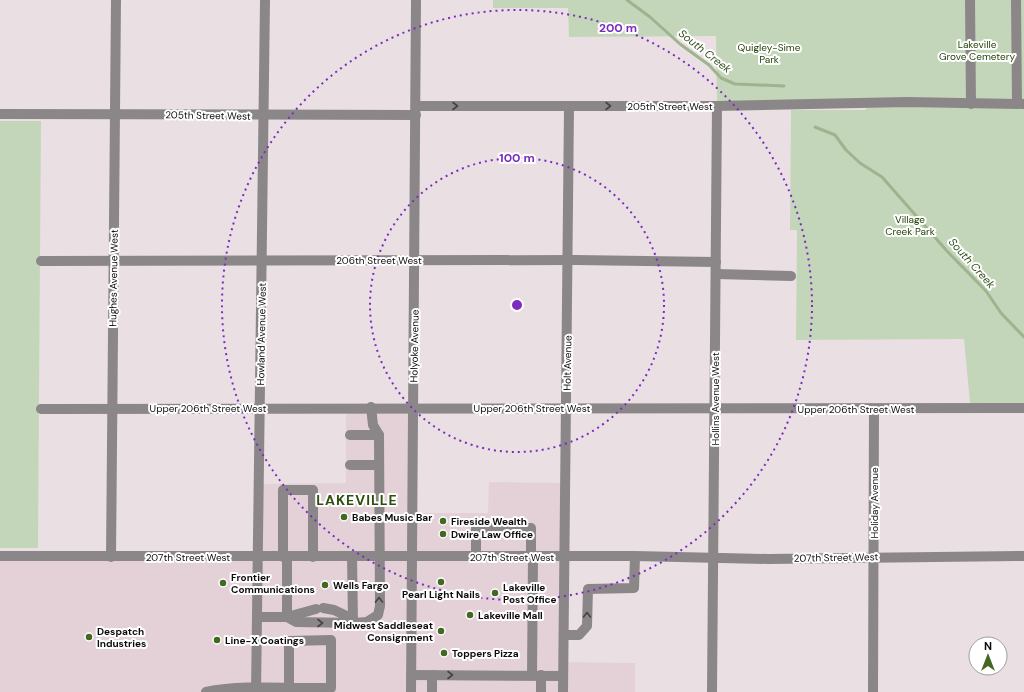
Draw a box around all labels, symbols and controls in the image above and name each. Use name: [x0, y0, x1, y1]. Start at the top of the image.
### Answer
text: 200 m: [599, 20, 637, 36]
water label: South Creek: [676, 26, 734, 76]
park label: Lakeville Grove Cemetery: [939, 38, 1015, 63]
park label: Quigley-Sime Park: [738, 41, 801, 66]
street label: 205th Street West: [627, 100, 713, 113]
one-way arrow: [452, 102, 458, 110]
one-way arrow: [605, 102, 611, 110]
street label: 205th Street West: [165, 108, 251, 123]
text: 100 m: [499, 150, 535, 166]
park label: Village Creek Park: [885, 213, 935, 238]
street label: Hughes Avenue West: [106, 229, 121, 327]
water label: South Creek: [946, 235, 999, 291]
street label: 206th Street West: [336, 254, 422, 267]
street label: Howland Avenue West: [254, 282, 269, 385]
centre of rings: [510, 298, 524, 312]
street label: Holyoke Avenue: [407, 309, 422, 383]
street label: Holt Avenue: [561, 335, 574, 391]
street label: Hollins Avenue West: [709, 352, 722, 446]
street label: Upper 206th Street West: [150, 402, 266, 415]
street label: Upper 206th Street West: [474, 402, 590, 415]
street label: Upper 206th Street West: [798, 403, 914, 416]
street label: Holiday Avenue: [868, 467, 881, 539]
district label: LAKEVILLE: [316, 491, 398, 509]
place label: Babes Music Bar: [352, 511, 432, 524]
marker: Babes Music Bar: [339, 512, 349, 522]
place label: Fireside Wealth: [451, 515, 527, 528]
marker: Fireside Wealth: [438, 516, 448, 526]
place label: Dwire Law Office: [451, 528, 533, 541]
marker: Dwire Law Office: [438, 529, 448, 539]
street label: 207th Street West: [794, 550, 878, 565]
street label: 207th Street West: [146, 551, 230, 564]
street label: 207th Street West: [470, 551, 554, 564]
place label: Frontier Communications: [231, 571, 315, 596]
marker: Pearl Light Nails: [436, 577, 446, 587]
marker: Frontier Communications: [218, 578, 228, 588]
place label: Wells Fargo: [333, 579, 389, 592]
marker: Wells Fargo: [320, 580, 330, 590]
place label: Lakeville Post Office: [503, 581, 557, 606]
place label: Pearl Light Nails: [402, 588, 480, 601]
marker: Lakeville Post Office: [490, 588, 500, 598]
one-way arrow: [375, 597, 383, 603]
place label: Lakeville Mall: [478, 609, 543, 622]
marker: Lakeville Mall: [465, 610, 475, 620]
one-way arrow: [583, 612, 591, 618]
one-way arrow: [317, 619, 323, 627]
place label: Midwest Saddleseat Consignment: [334, 619, 433, 644]
place label: Despatch Industries: [97, 625, 146, 650]
marker: Midwest Saddleseat Consignment: [436, 626, 446, 636]
marker: Despatch Industries: [84, 632, 94, 642]
place label: Line-X Coatings: [225, 634, 304, 647]
marker: Line-X Coatings: [212, 635, 222, 645]
north arrow: [968, 636, 1008, 676]
text: N: [984, 639, 992, 653]
place label: Toppers Pizza: [452, 647, 519, 660]
marker: Toppers Pizza: [439, 648, 449, 658]
one-way arrow: [447, 671, 453, 679]

